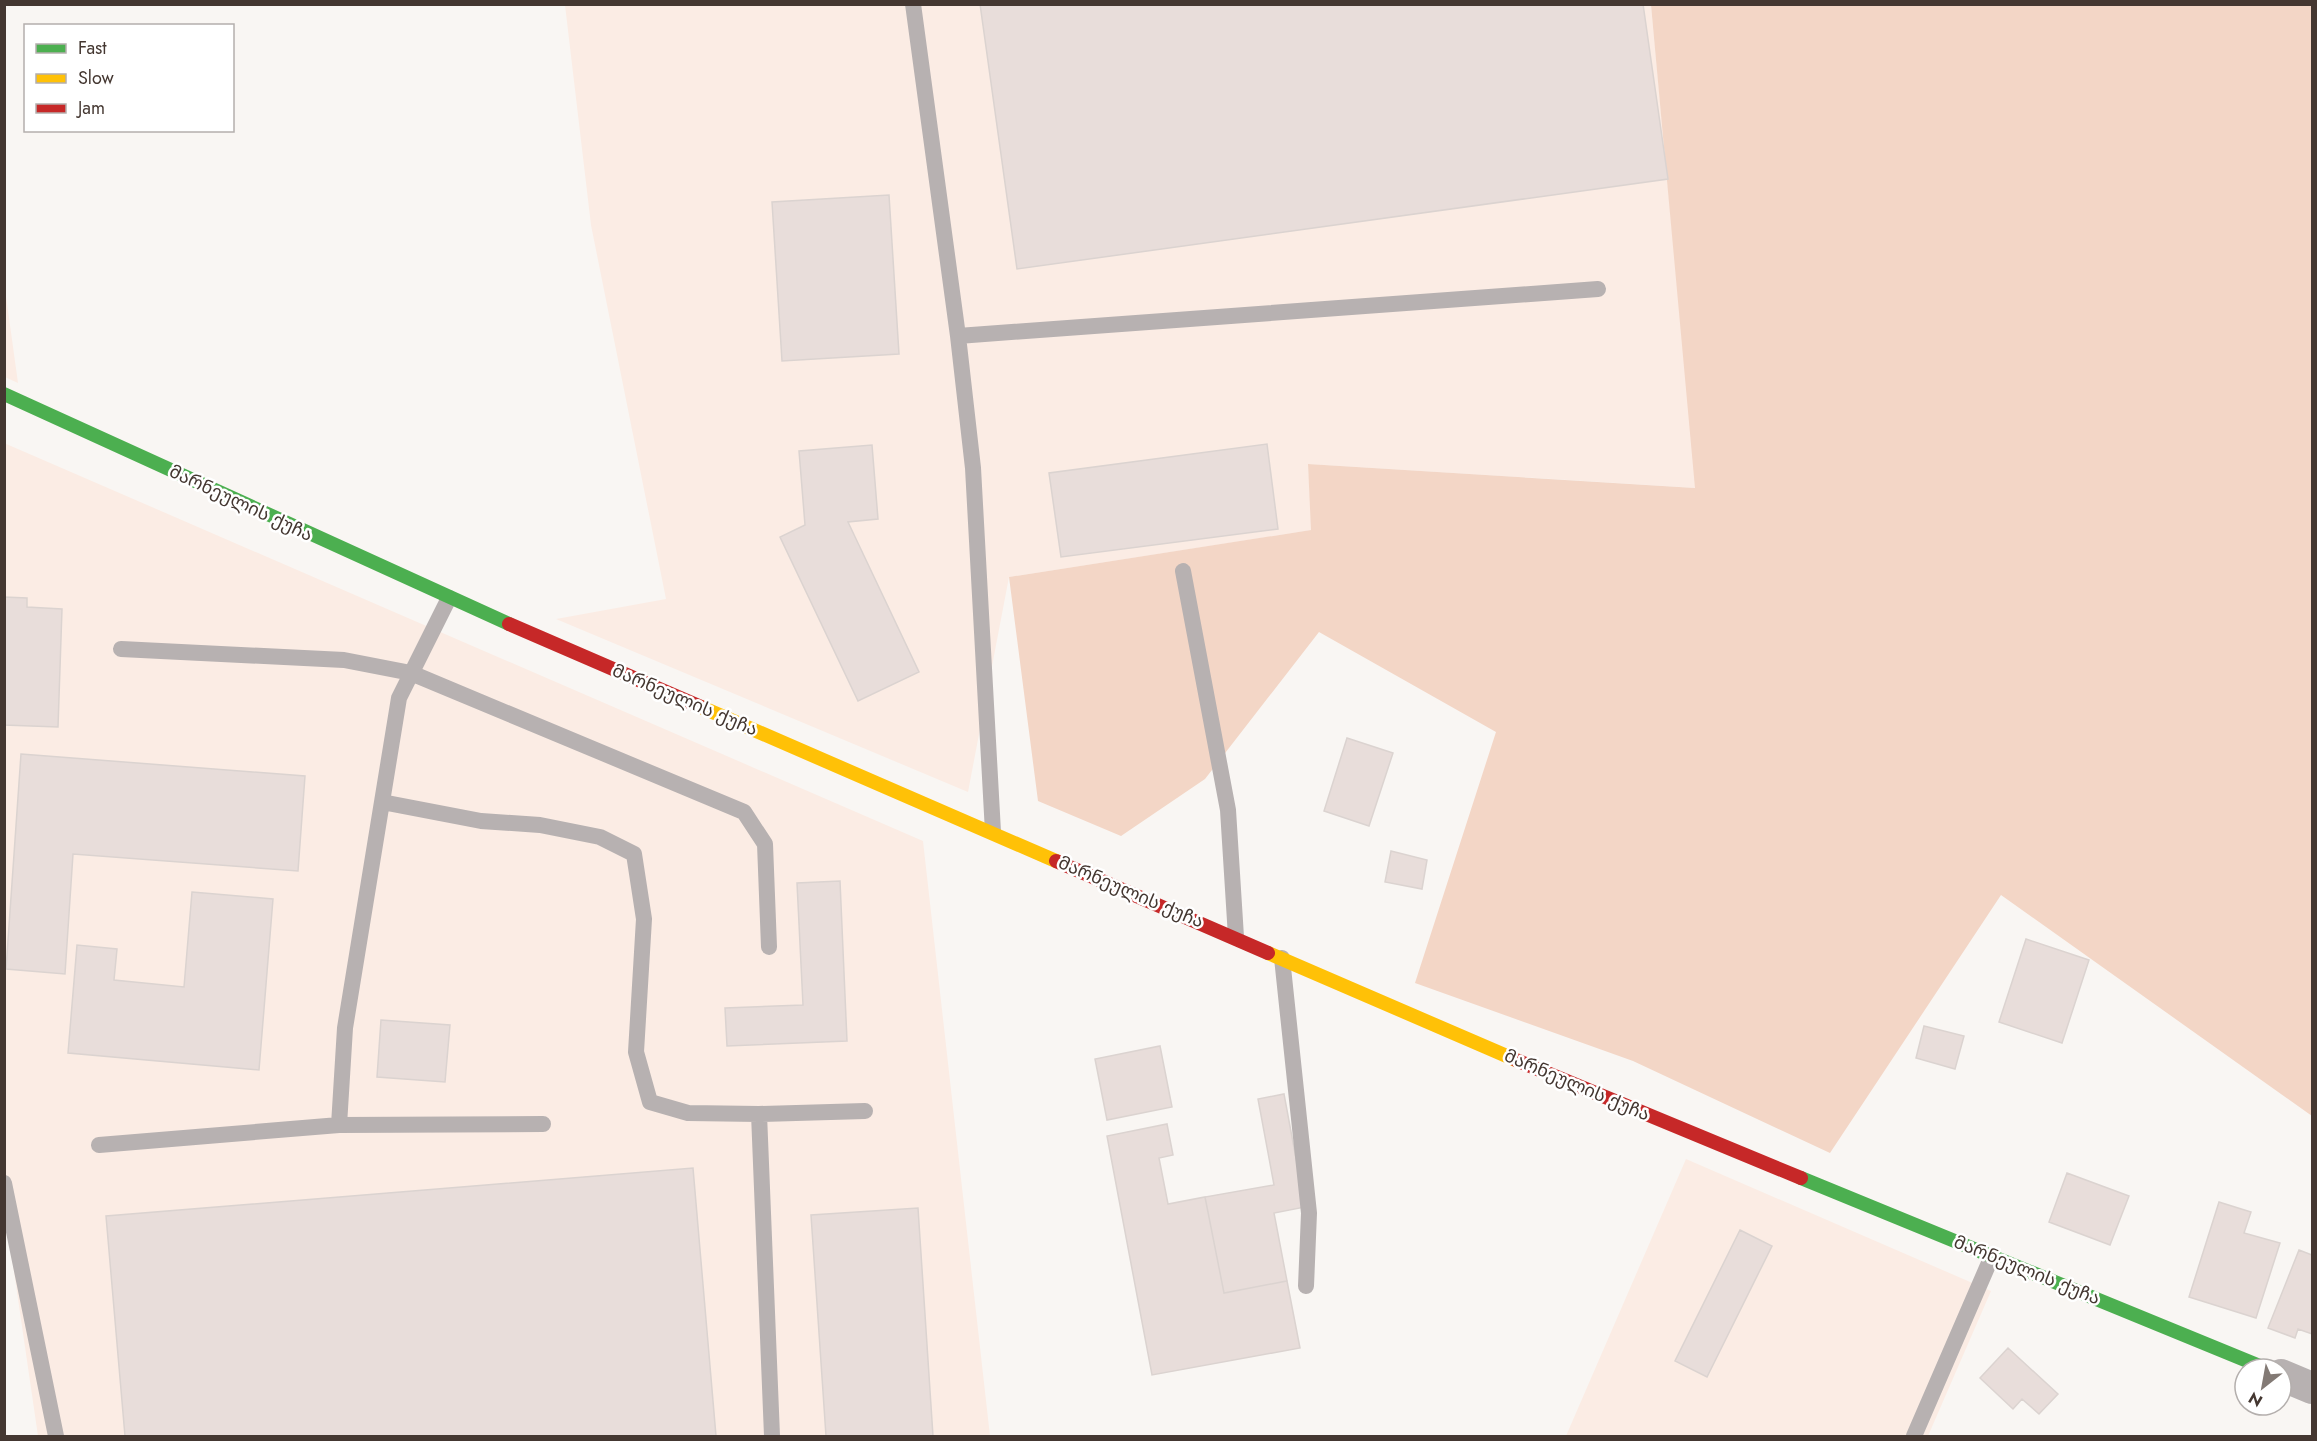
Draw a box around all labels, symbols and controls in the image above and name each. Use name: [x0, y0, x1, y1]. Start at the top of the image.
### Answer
legend: [24, 24, 234, 132]
text: Fast: [78, 35, 107, 61]
text: Slow: [78, 65, 115, 91]
text: Jam: [76, 95, 105, 121]
street label: მარნეულის ქუჩა: [165, 458, 317, 548]
street label: მარნეულის ქუჩა: [608, 658, 762, 742]
street label: მარნეულის ქუჩა: [1054, 850, 1208, 934]
street label: მარნეულის ქუჩა: [1500, 1043, 1654, 1127]
street label: მარნეულის ქუჩა: [1950, 1229, 2104, 1311]
north arrow: [2233, 1357, 2293, 1417]
text: N: [2244, 1386, 2267, 1413]

